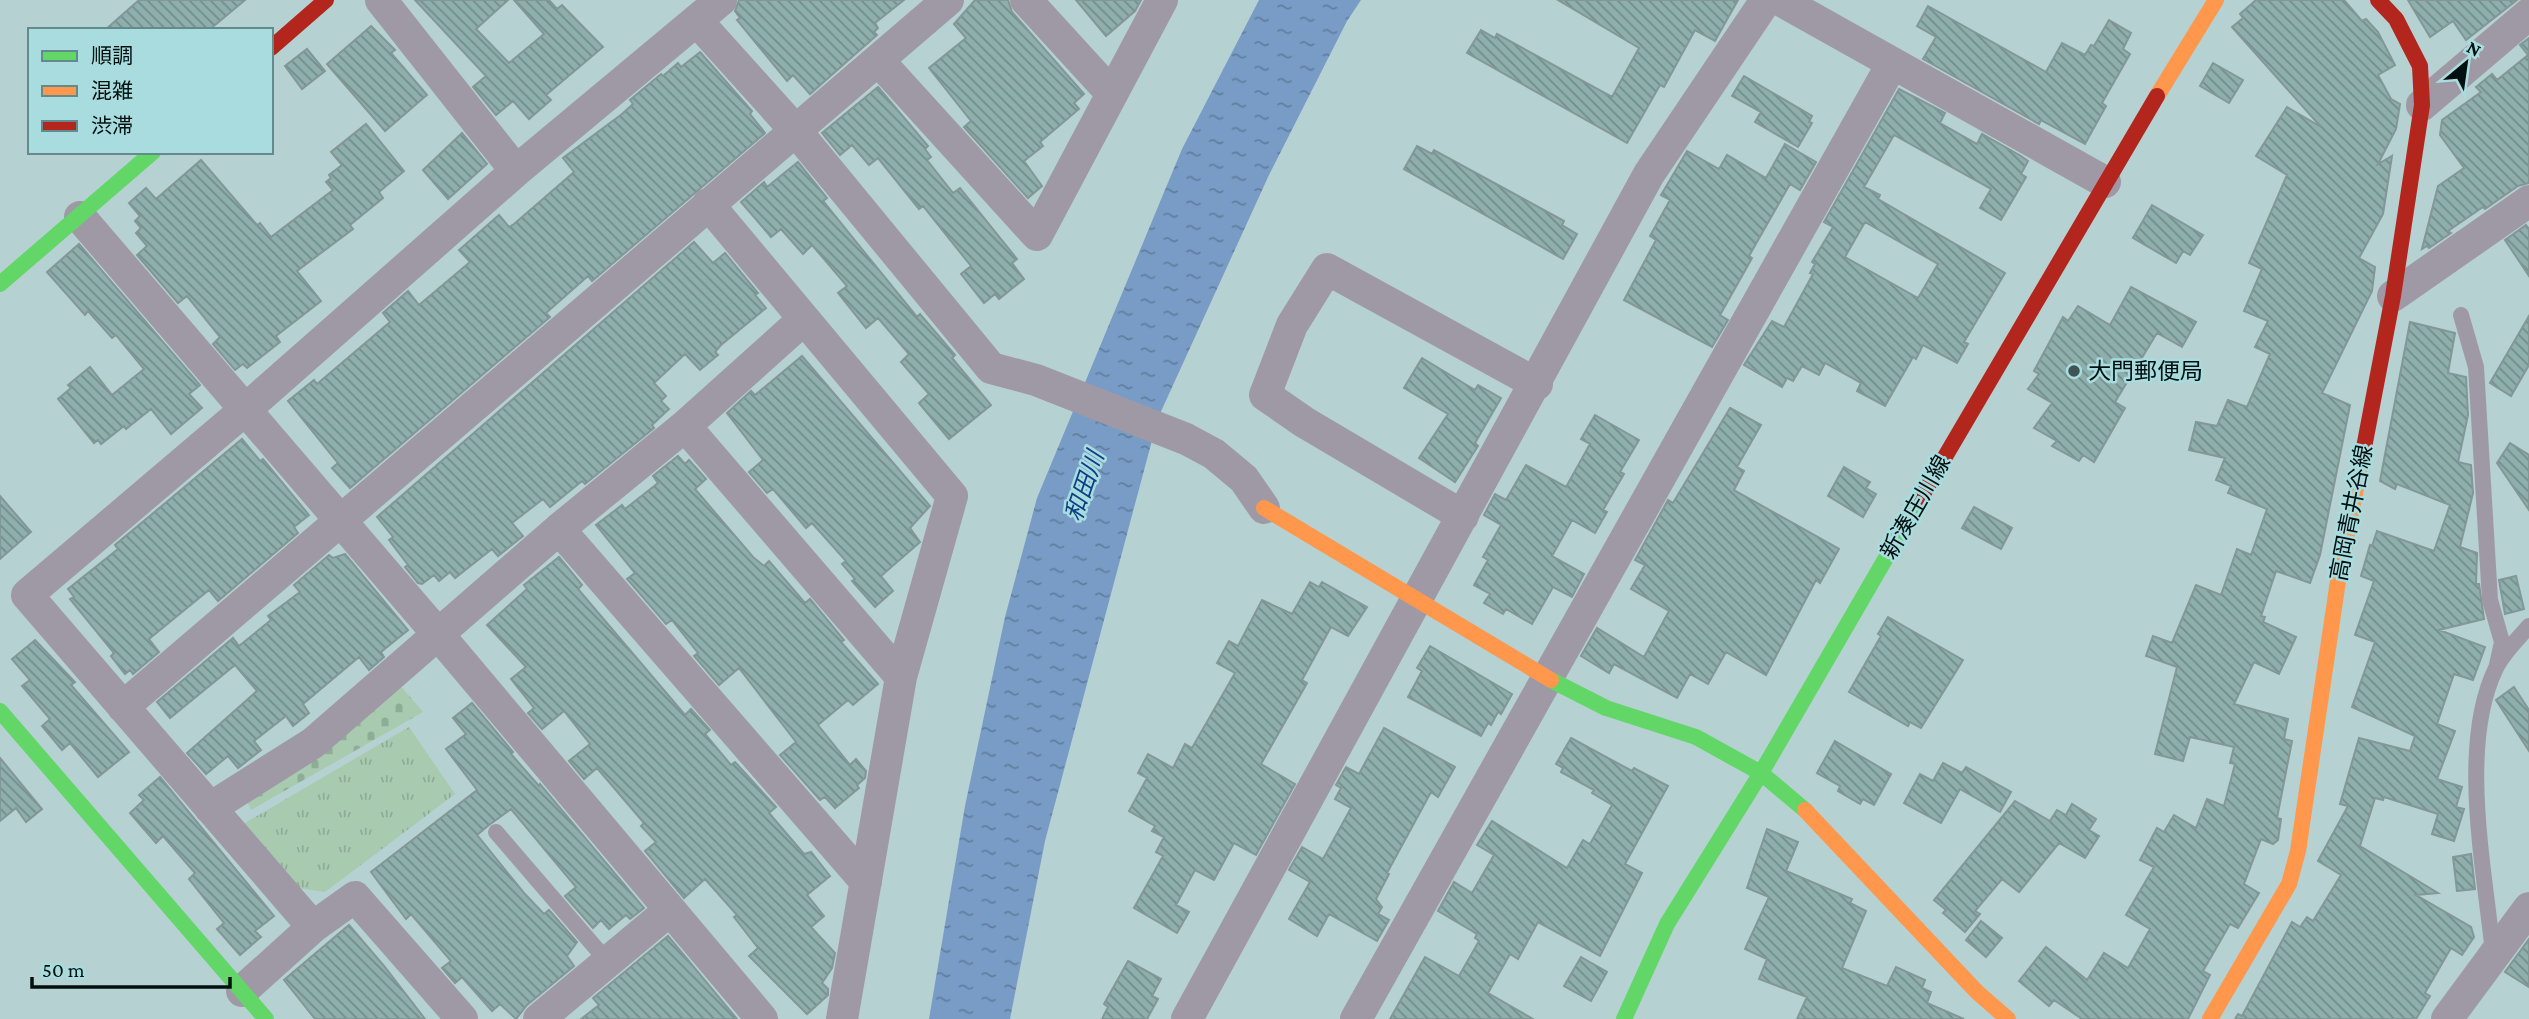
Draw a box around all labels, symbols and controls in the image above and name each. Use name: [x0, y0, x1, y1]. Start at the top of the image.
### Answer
legend: [28, 28, 273, 154]
north arrow: [2431, 28, 2501, 98]
text: N: [2463, 36, 2485, 61]
text: 順調: [91, 44, 133, 68]
text: 混雑: [91, 79, 133, 103]
text: 渋滞: [91, 114, 133, 138]
place label: 大門郵便局: [2088, 358, 2203, 384]
marker: 大門郵便局: [2066, 363, 2082, 379]
street label: 高岡青井谷線: [2325, 443, 2377, 583]
water label: 和田川: [1060, 445, 1109, 524]
street label: 新湊庄川線: [1875, 451, 1955, 563]
scale bar: [32, 946, 229, 990]
text: 50 m: [42, 958, 85, 982]

